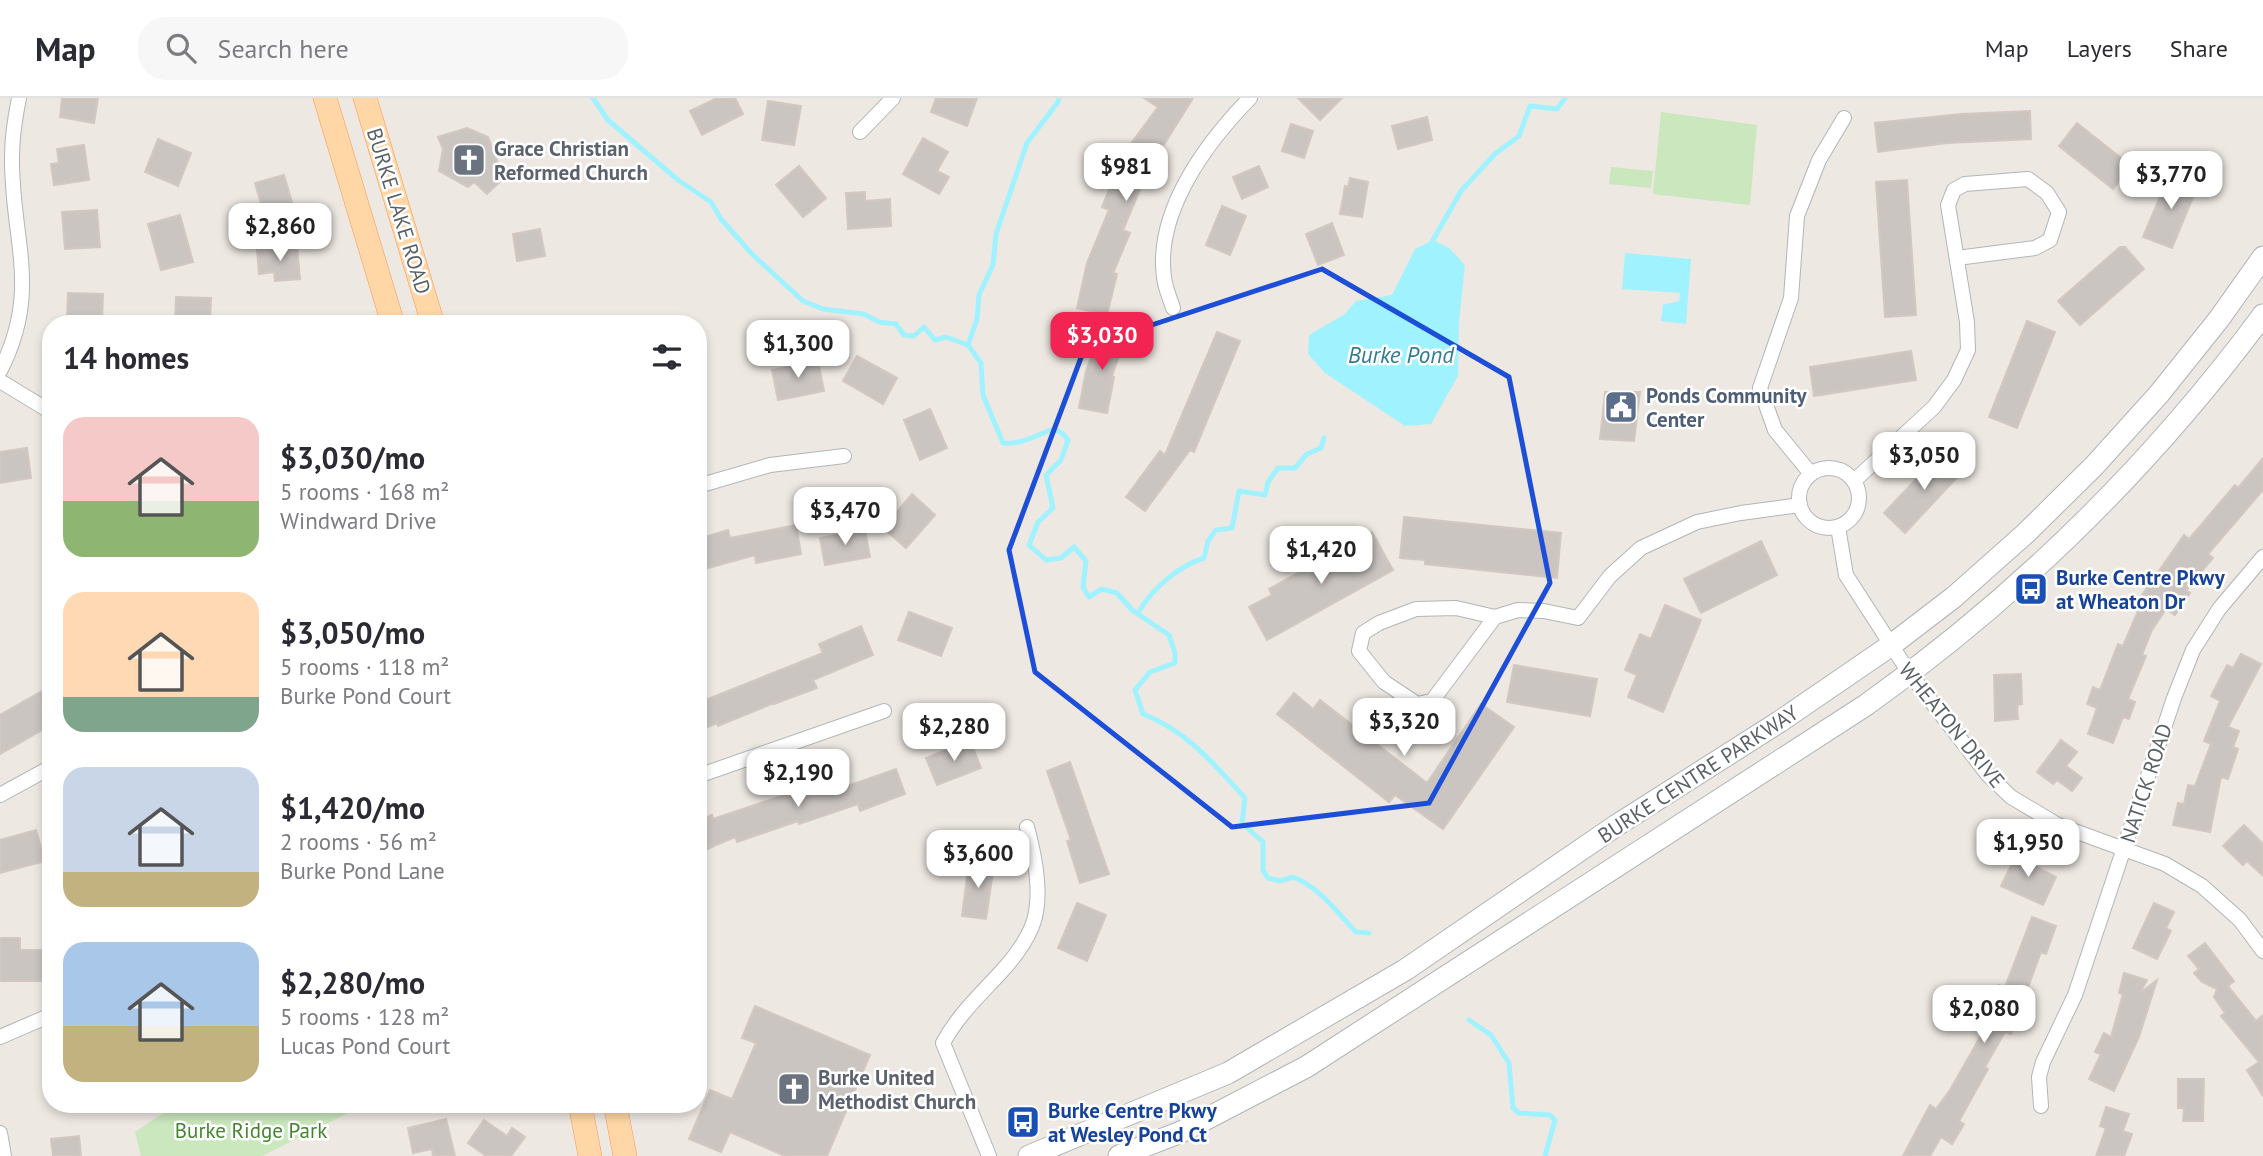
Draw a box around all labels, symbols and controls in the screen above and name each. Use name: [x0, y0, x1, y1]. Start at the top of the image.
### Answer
search box: [138, 17, 628, 80]
text: Map: [35, 27, 96, 70]
icon: search: [162, 29, 200, 67]
text: Search here: [218, 32, 349, 65]
text: Map: [1985, 33, 2029, 64]
text: Layers: [2067, 33, 2132, 64]
text: Share: [2170, 33, 2228, 64]
street label: BURKE LAKE ROAD: [361, 125, 437, 297]
place label: Grace Christian Reformed Church: [494, 135, 648, 186]
church icon: Grace Christian Reformed Church: [450, 141, 488, 179]
pin: $981: [1085, 144, 1167, 203]
text: $981: [1100, 151, 1152, 180]
pin: $3,770: [2114, 152, 2228, 211]
text: $3,770: [2135, 159, 2207, 188]
pin: $2,860: [223, 204, 337, 263]
text: $2,860: [244, 211, 316, 240]
pin: $3,030: [1045, 313, 1159, 372]
pin: $1,300: [741, 320, 855, 380]
text: $3,030: [1066, 320, 1138, 349]
text: $1,300: [762, 328, 834, 357]
text: 14 homes: [63, 338, 189, 377]
icon: filters: [648, 338, 686, 376]
water label: Burke Pond: [1348, 340, 1455, 369]
place label: Ponds Community Center: [1646, 382, 1808, 433]
public building icon: Ponds Community Center: [1602, 388, 1640, 426]
pin: $3,050: [1867, 432, 1981, 492]
text: $3,030/mo: [280, 438, 425, 477]
text: $3,050: [1888, 440, 1960, 469]
icon: home: [119, 445, 203, 529]
text: 5 rooms · 168 m²: [280, 477, 449, 506]
pin: $3,470: [788, 488, 902, 547]
text: $3,470: [809, 495, 881, 524]
text: Windward Drive: [280, 506, 436, 535]
pin: $1,420: [1264, 526, 1378, 586]
text: $1,420: [1285, 534, 1357, 563]
place label: Burke Centre Pkwy at Wheaton Dr: [2056, 564, 2226, 615]
bus stop icon: Burke Centre Pkwy at Wheaton Dr: [2012, 570, 2050, 608]
text: $3,050/mo: [280, 613, 425, 652]
icon: home: [119, 620, 203, 704]
text: 5 rooms · 118 m²: [280, 652, 449, 681]
street label: WHEATON DRIVE: [1893, 657, 2011, 793]
text: Burke Pond Court: [280, 681, 451, 710]
pin: $3,320: [1347, 698, 1461, 758]
street label: BURKE CENTRE PARKWAY: [1593, 699, 1804, 849]
pin: $2,280: [897, 704, 1011, 763]
text: $3,320: [1368, 706, 1440, 735]
text: $2,280: [918, 711, 990, 740]
street label: NATICK ROAD: [2114, 720, 2178, 846]
pin: $2,190: [741, 750, 855, 809]
text: $2,190: [762, 757, 834, 786]
text: $1,420/mo: [280, 788, 425, 827]
icon: home: [119, 795, 203, 879]
pin: $1,950: [1971, 820, 2085, 879]
text: 2 rooms · 56 m²: [280, 827, 437, 856]
text: $1,950: [1992, 827, 2064, 856]
pin: $3,600: [921, 830, 1035, 890]
text: $3,600: [942, 838, 1014, 867]
text: Burke Pond Lane: [280, 856, 445, 885]
text: $2,280/mo: [280, 963, 425, 1002]
icon: home: [119, 970, 203, 1054]
pin: $2,080: [1927, 986, 2041, 1045]
text: $2,080: [1948, 993, 2020, 1022]
text: 5 rooms · 128 m²: [280, 1002, 449, 1031]
text: Lucas Pond Court: [280, 1031, 450, 1060]
place label: Burke United Methodist Church: [818, 1064, 976, 1115]
church icon: Burke United Methodist Church: [775, 1070, 813, 1108]
place label: Burke Centre Pkwy at Wesley Pond Ct: [1048, 1097, 1218, 1148]
bus stop icon: Burke Centre Pkwy at Wesley Pond Ct: [1004, 1103, 1042, 1141]
park label: Burke Ridge Park: [175, 1117, 327, 1144]

